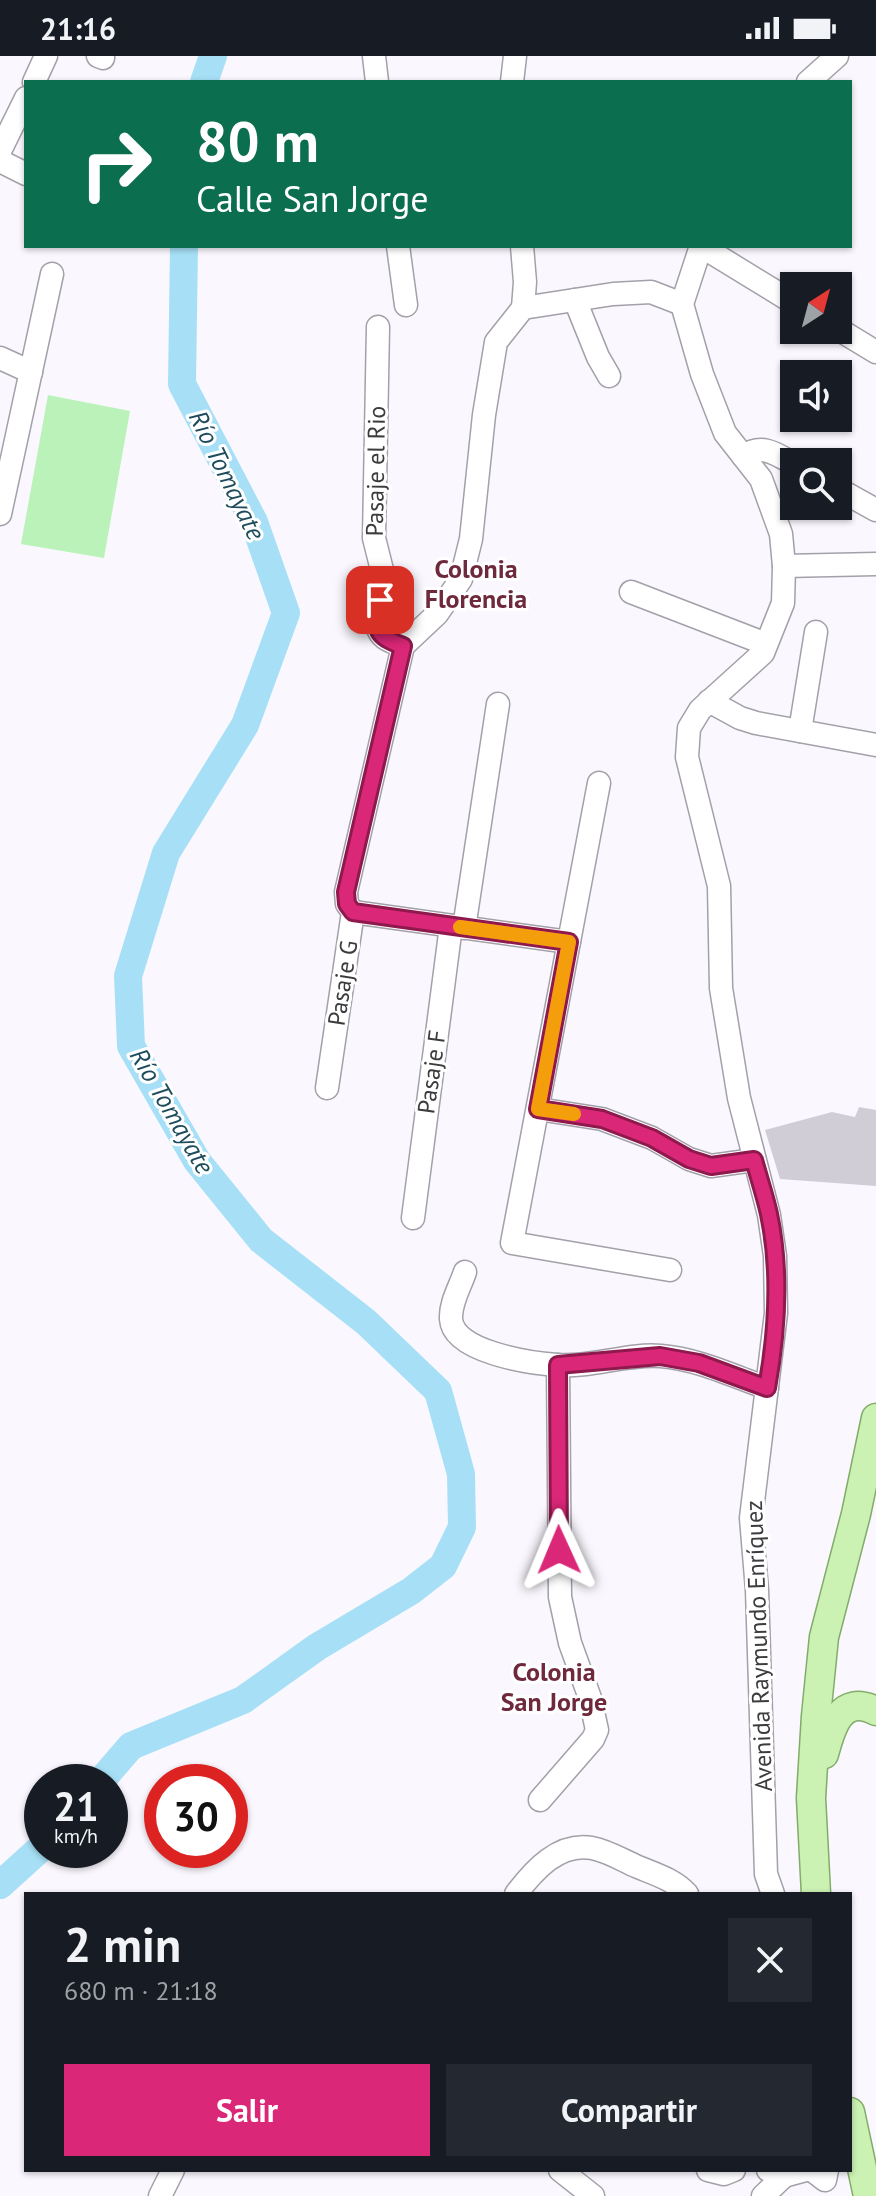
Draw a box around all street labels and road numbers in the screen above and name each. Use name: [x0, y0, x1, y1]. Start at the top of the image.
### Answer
street label: Pasaje el Rio: [359, 405, 392, 537]
street label: Pasaje G: [320, 938, 365, 1028]
street label: Pasaje F: [410, 1028, 453, 1116]
street label: Avenida Raymundo Enríquez: [738, 1500, 779, 1792]

